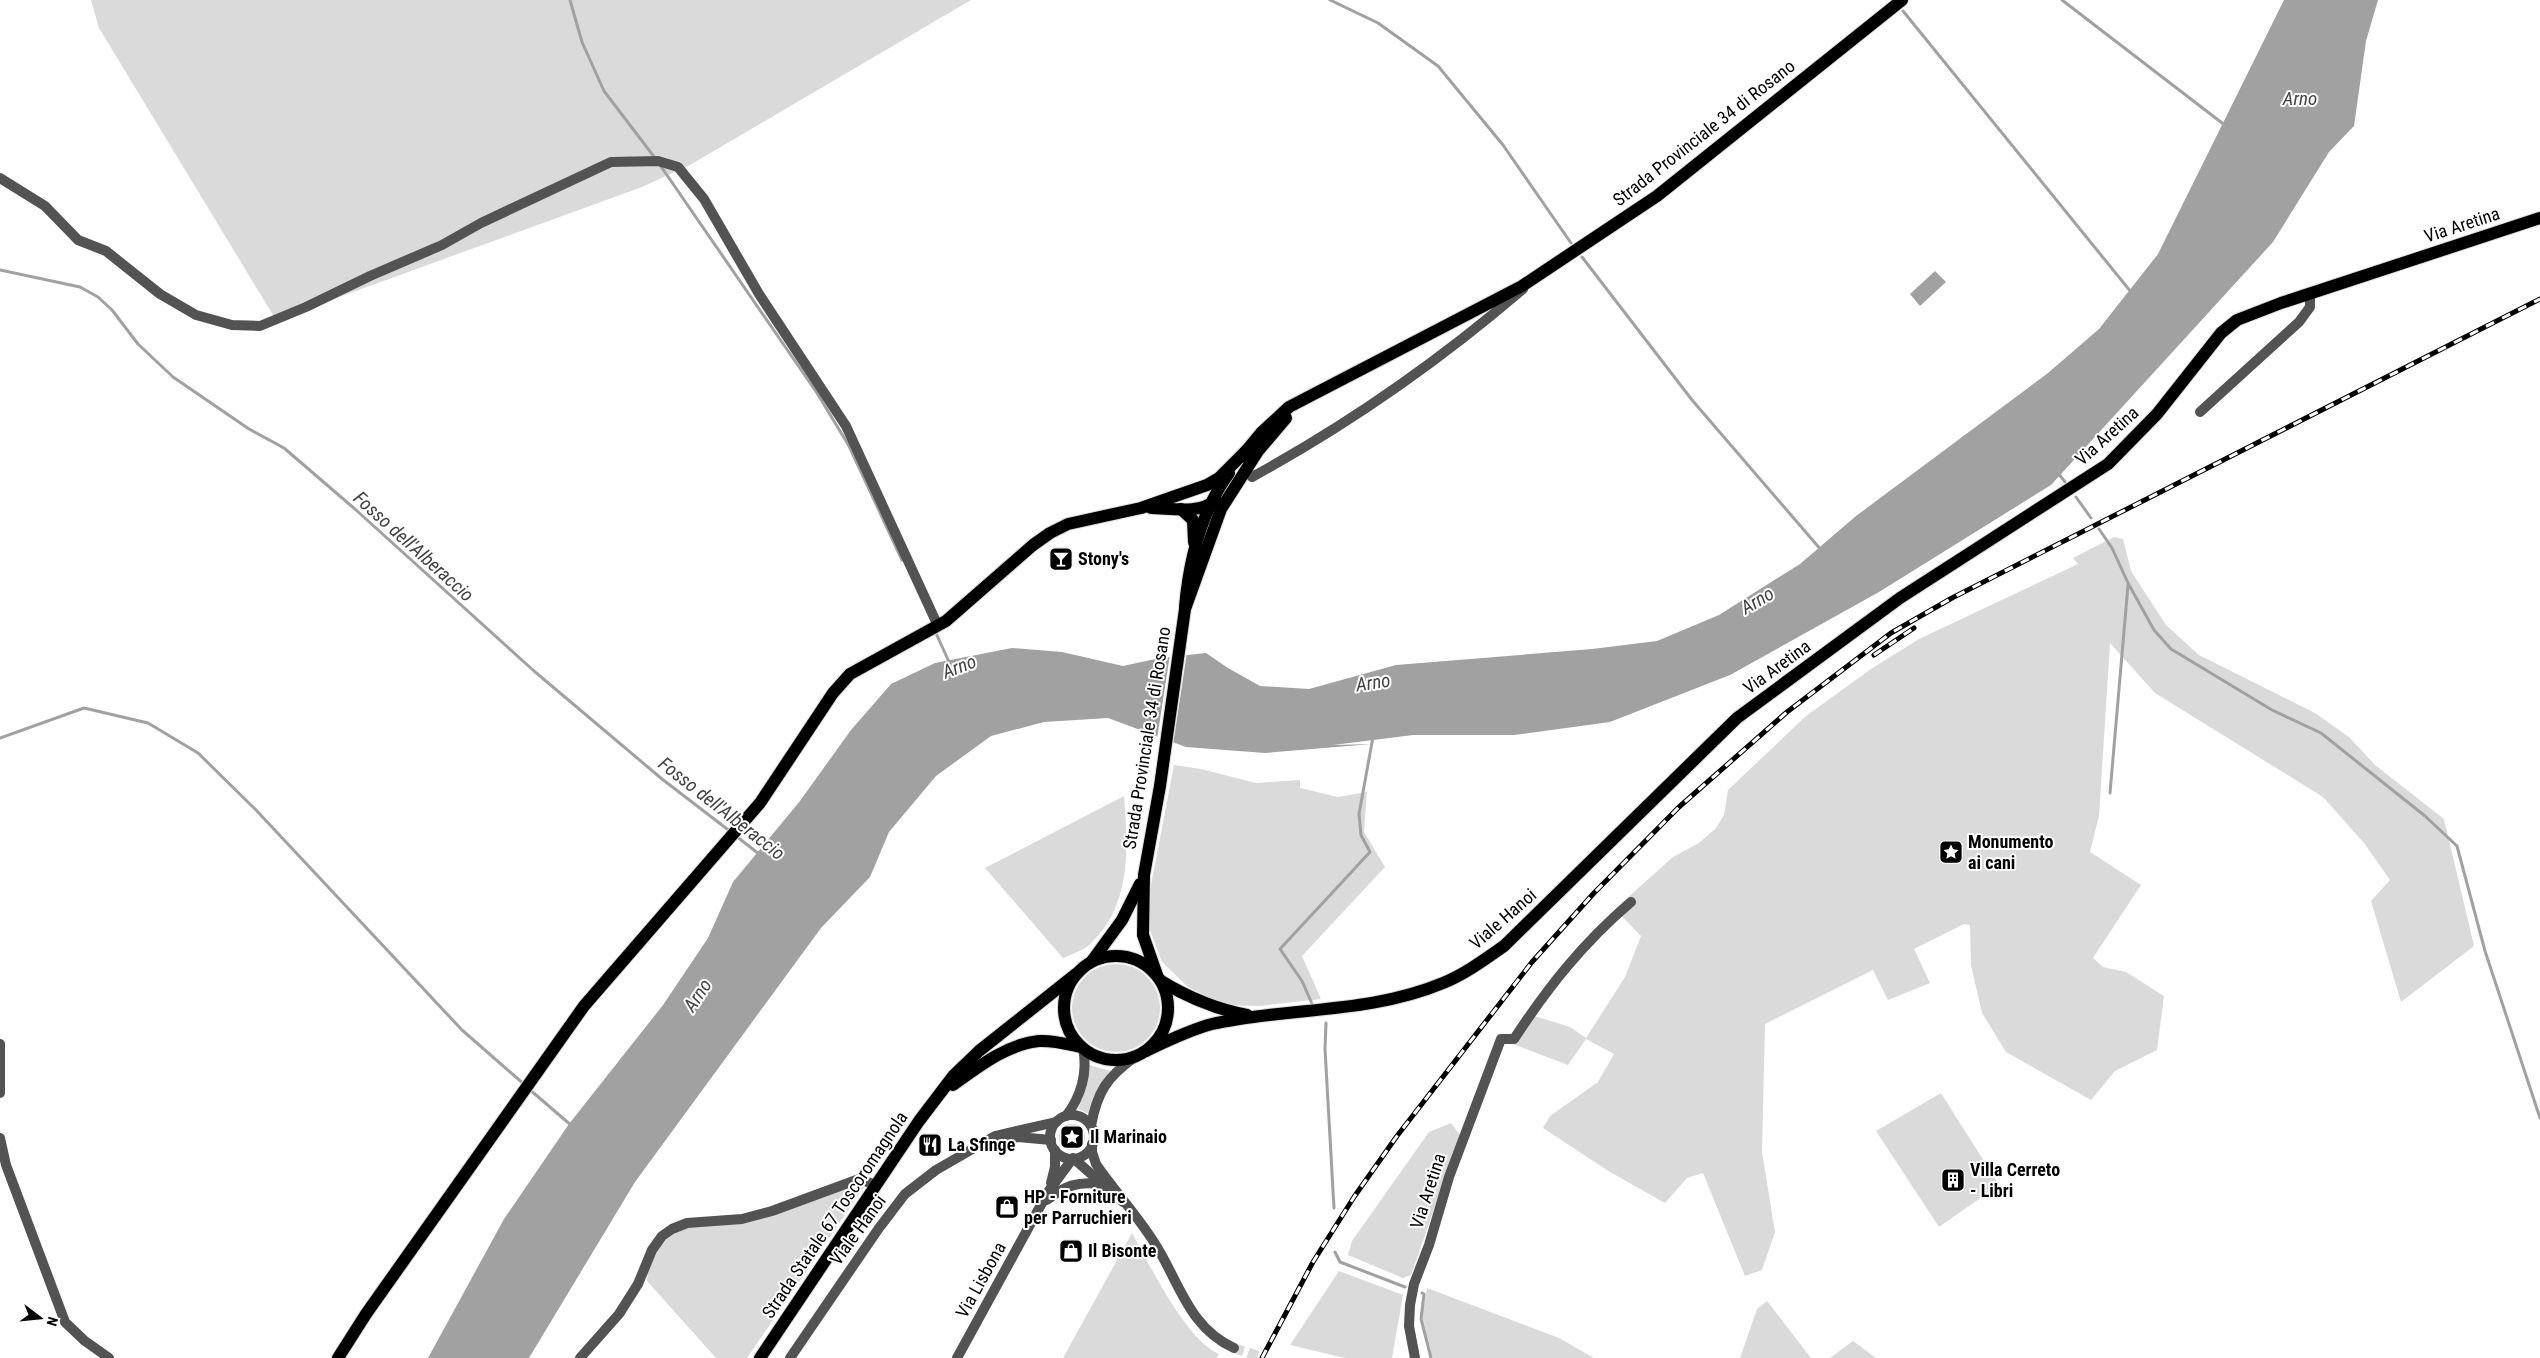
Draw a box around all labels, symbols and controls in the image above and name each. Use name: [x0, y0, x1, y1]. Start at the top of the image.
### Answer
street label: Strada Provinciale 34 di Rosano: [1609, 55, 1799, 210]
water label: Arno: [2282, 87, 2317, 110]
street label: Via Aretina: [2422, 203, 2502, 247]
street label: Via Aretina: [2071, 402, 2143, 469]
water label: Fosso dell'Alberaccio: [349, 486, 479, 606]
bar icon: Stony's: [1048, 546, 1074, 572]
place label: Stony's: [1078, 548, 1129, 569]
water label: Arno: [1736, 582, 1778, 620]
street label: Strada Provinciale 34 di Rosano: [1119, 625, 1174, 851]
street label: Via Aretina: [1739, 635, 1814, 698]
water label: Arno: [938, 650, 979, 684]
water label: Arno: [1353, 668, 1392, 697]
water label: Fosso dell'Alberaccio: [654, 752, 789, 865]
place label: Monumento ai cani: [1968, 831, 2053, 873]
place icon: Monumento ai cani: [1938, 839, 1964, 865]
street label: Viale Hanoi: [1465, 884, 1540, 953]
water label: Arno: [678, 975, 717, 1017]
street label: Strada Statale 67 Toscoromagnola: [757, 1107, 912, 1322]
place icon: Il Marinaio: [1059, 1124, 1085, 1150]
place label: Il Marinaio: [1090, 1126, 1167, 1147]
restaurant icon: La Sfinge: [917, 1132, 943, 1158]
place label: La Sfinge: [948, 1134, 1016, 1155]
street label: Via Aretina: [1406, 1151, 1450, 1231]
place label: Villa Cerreto - Libri: [1970, 1159, 2060, 1201]
building icon: Villa Cerreto - Libri: [1940, 1167, 1966, 1193]
place label: HP - Forniture per Parruchieri: [1024, 1186, 1132, 1228]
street label: Viale Hanoi: [825, 1191, 890, 1269]
shop icon: HP - Forniture per Parruchieri: [994, 1194, 1020, 1220]
street label: Via Lisbona: [951, 1238, 1010, 1321]
shop icon: Il Bisonte: [1058, 1238, 1084, 1264]
place label: Il Bisonte: [1088, 1240, 1157, 1261]
north arrow: [15, 1293, 65, 1343]
text: N: [44, 1315, 61, 1328]

